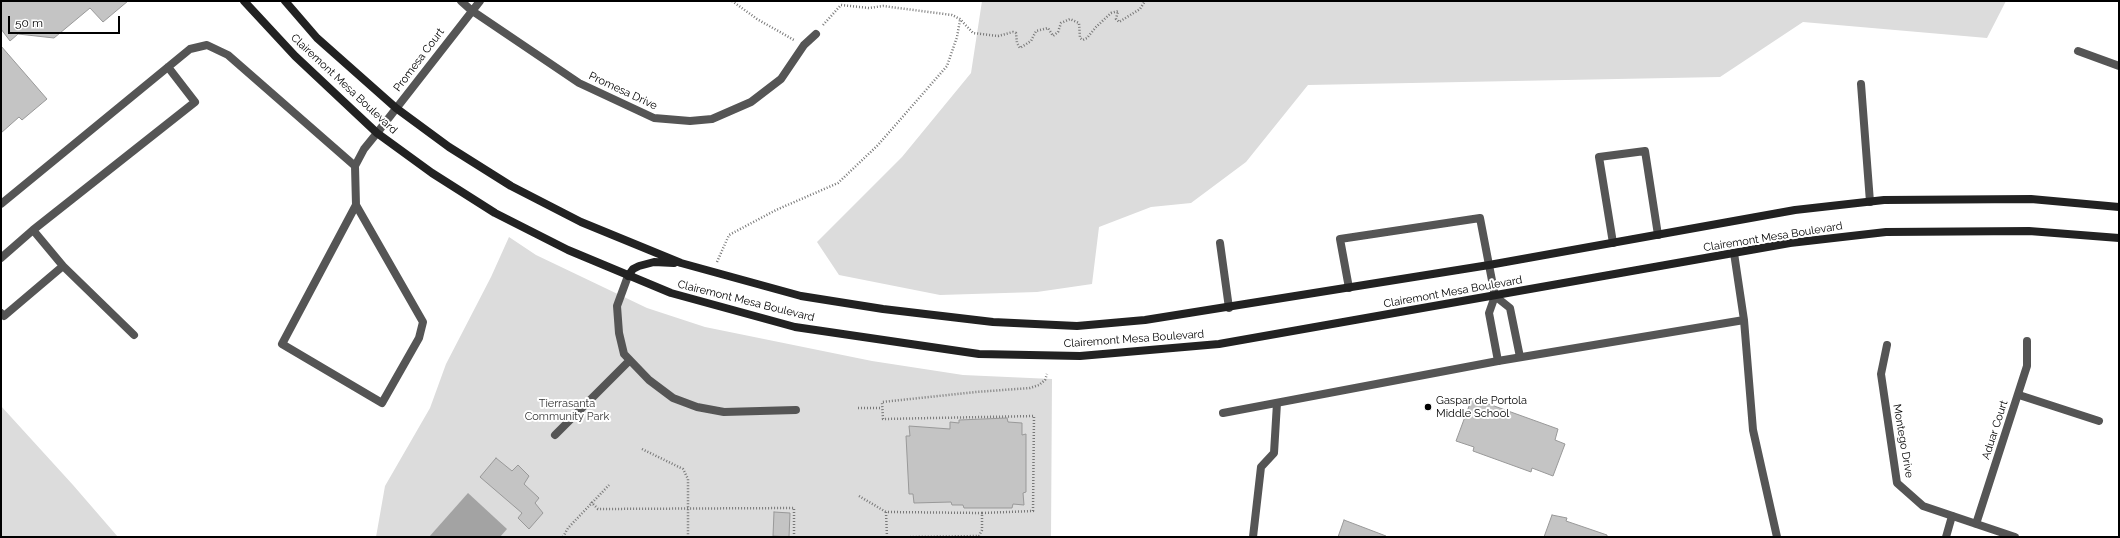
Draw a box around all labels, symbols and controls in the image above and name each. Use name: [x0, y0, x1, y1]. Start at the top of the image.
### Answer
scale bar: [10, 8, 122, 34]
text: 50 m: [15, 16, 43, 30]
street label: Promesa Court: [391, 26, 447, 94]
street label: Clairemont Mesa Boulevard: [288, 31, 400, 137]
street label: Promesa Drive: [587, 69, 659, 113]
street label: Clairemont Mesa Boulevard: [1703, 219, 1843, 255]
street label: Clairemont Mesa Boulevard: [1383, 273, 1523, 311]
street label: Clairemont Mesa Boulevard: [676, 278, 816, 324]
street label: Clairemont Mesa Boulevard: [1063, 328, 1205, 350]
place label: Gaspar de Portola Middle School: [1436, 394, 1527, 420]
park label: Tierrasanta Community Park: [525, 397, 609, 423]
street label: Aduar Court: [1979, 399, 2011, 461]
marker: Gaspar de Portola Middle School: [1423, 402, 1433, 412]
street label: Montego Drive: [1890, 403, 1916, 479]

